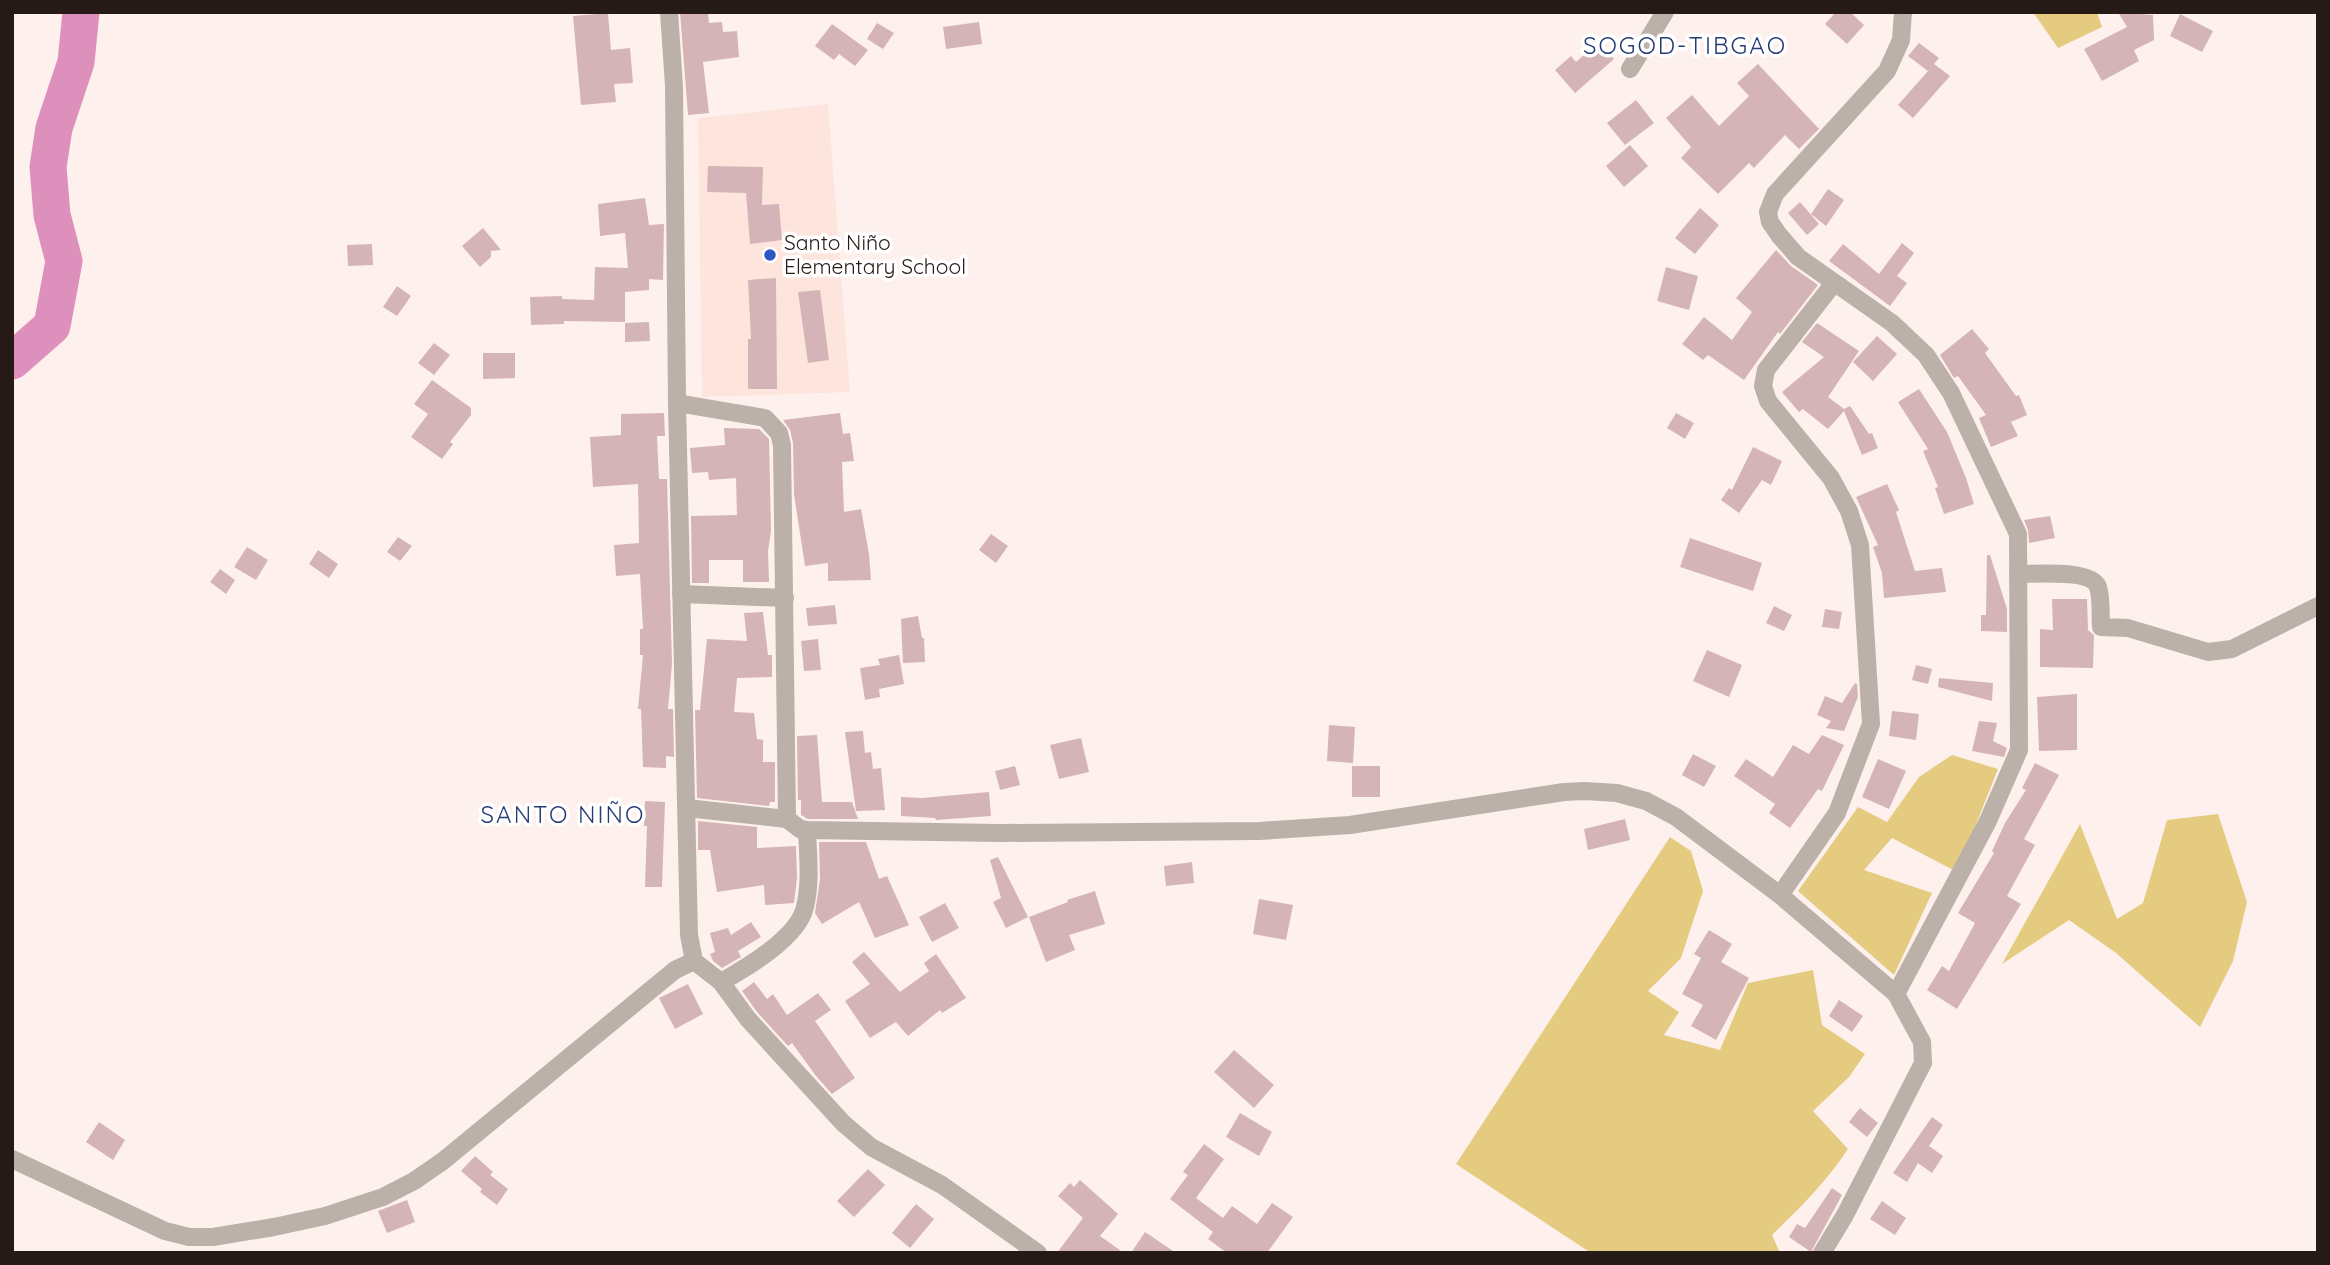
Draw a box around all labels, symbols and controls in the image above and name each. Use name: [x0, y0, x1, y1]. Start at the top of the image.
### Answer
district label: SOGOD-TIBGAO: [1583, 30, 1787, 60]
place label: Santo Niño Elementary School: [784, 229, 966, 279]
marker: Santo Niño Elementary School: [762, 247, 778, 263]
district label: SANTO NIÑO: [481, 799, 645, 829]

